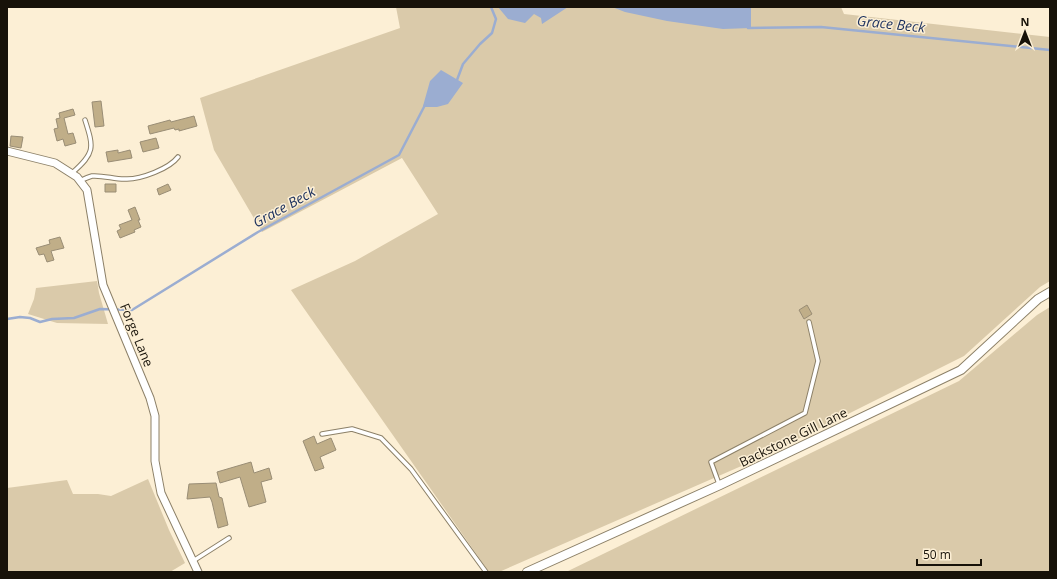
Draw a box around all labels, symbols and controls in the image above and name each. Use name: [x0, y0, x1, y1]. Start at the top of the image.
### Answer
water label: Grace Beck: [856, 10, 927, 37]
north arrow: [1005, 12, 1045, 52]
text: N: [1021, 14, 1029, 29]
water label: Grace Beck: [249, 181, 319, 231]
street label: Forge Lane: [116, 301, 158, 369]
street label: Backstone Gill Lane: [736, 403, 850, 471]
scale bar: [917, 541, 981, 567]
text: 50 m: [923, 546, 951, 563]

